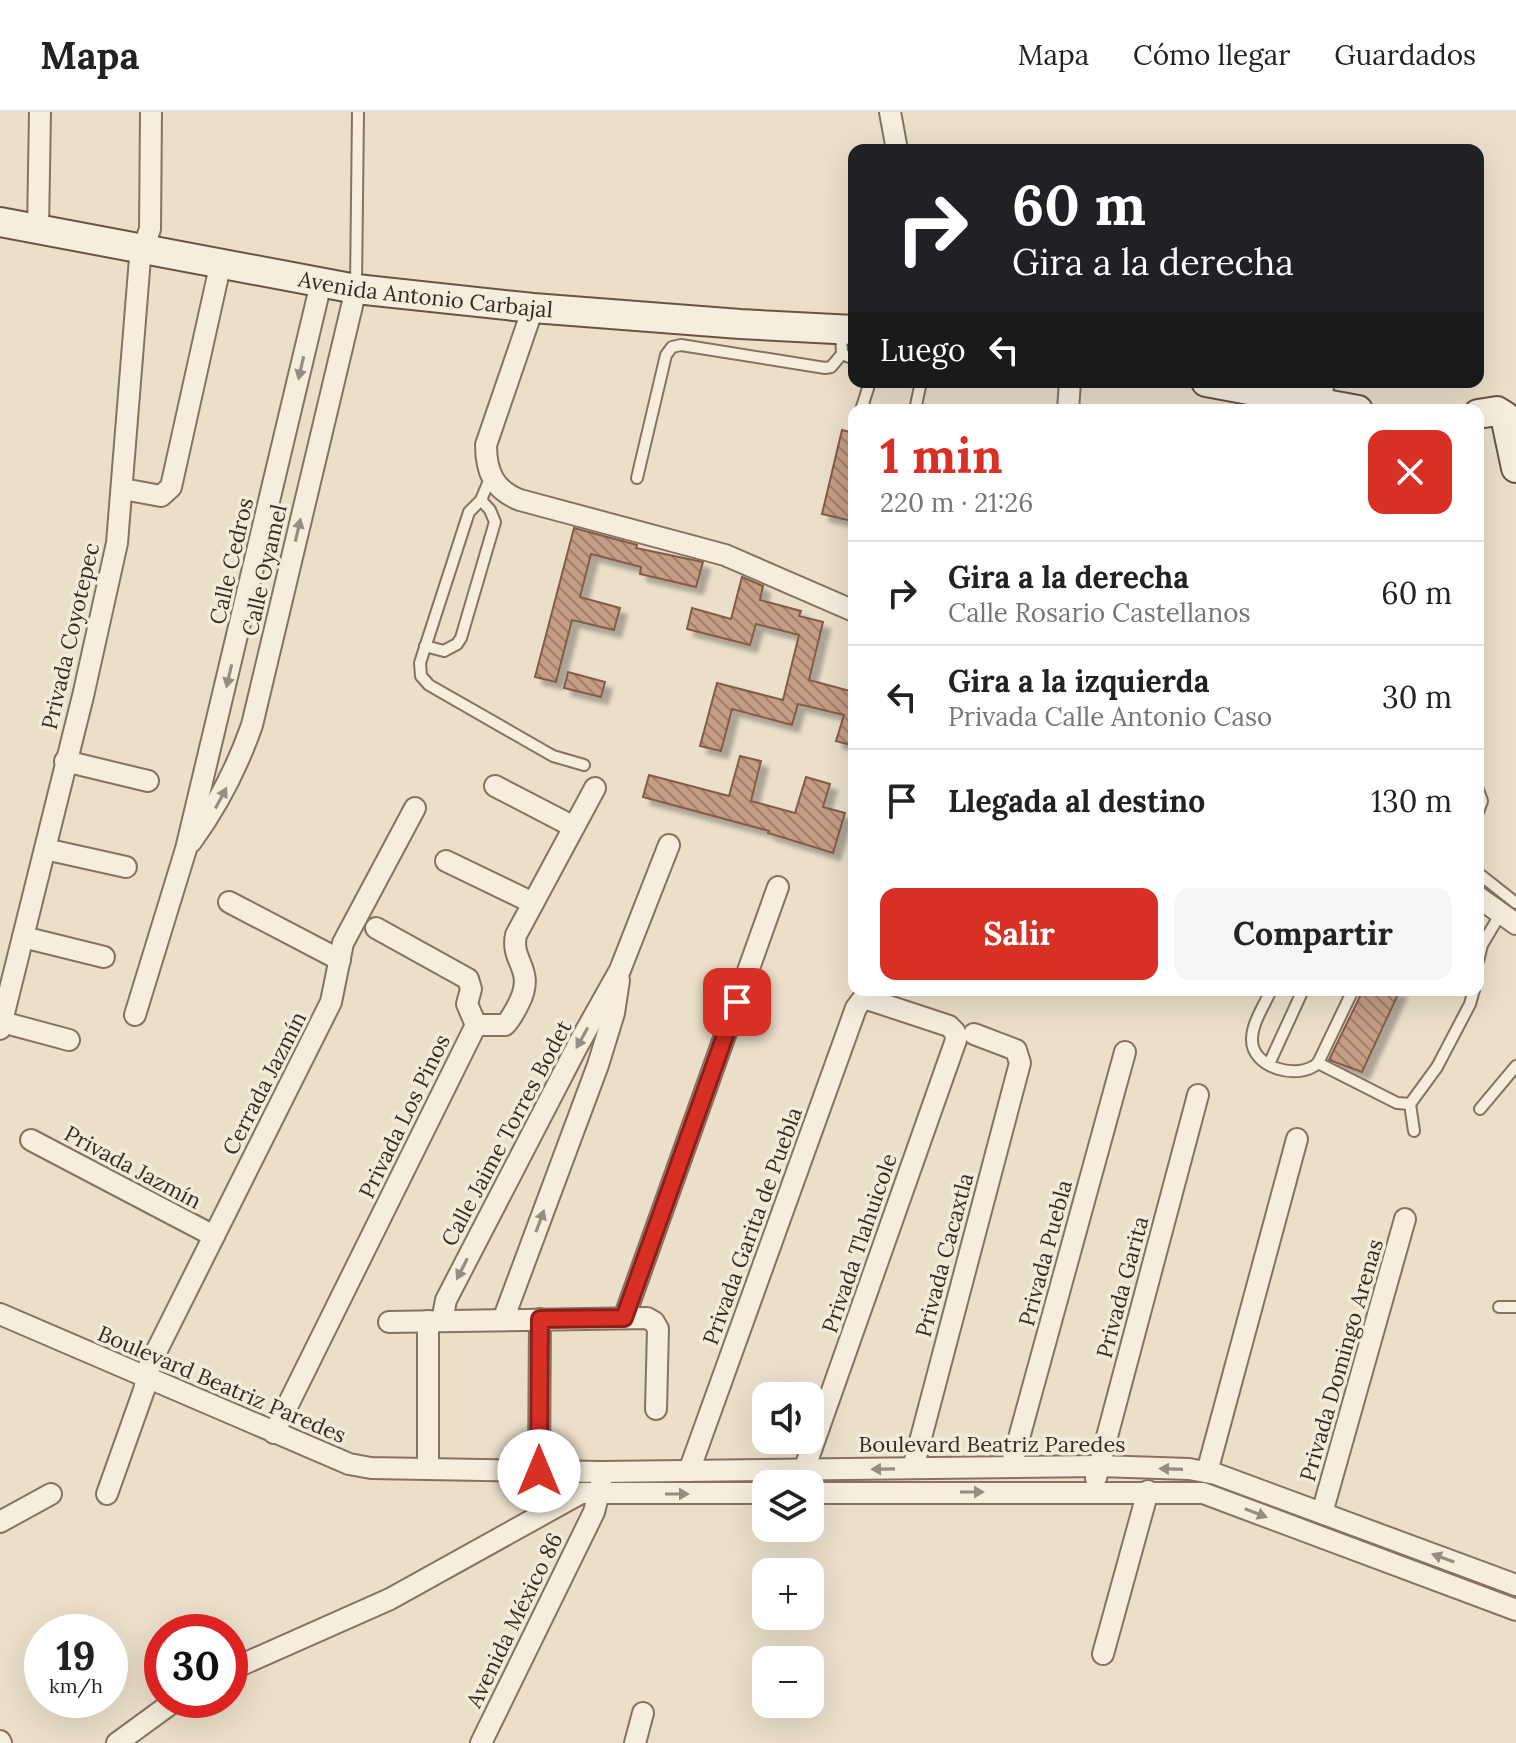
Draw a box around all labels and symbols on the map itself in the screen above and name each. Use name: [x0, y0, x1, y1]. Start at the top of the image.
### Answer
street label: Avenida Antonio Carbajal: [295, 264, 554, 323]
one-way arrow: [294, 356, 307, 381]
street label: Calle Cedros: [203, 495, 259, 627]
street label: Calle Oyamel: [235, 501, 293, 639]
one-way arrow: [292, 518, 305, 543]
street label: Privada Coyotepec: [35, 540, 105, 732]
one-way arrow: [222, 664, 235, 689]
one-way arrow: [214, 786, 227, 809]
pin: [703, 968, 771, 1036]
street label: Cerrada Jazmín: [216, 1007, 312, 1159]
street label: Calle Jaime Torres Bodet: [435, 1015, 578, 1251]
one-way arrow: [575, 1027, 589, 1049]
street label: Privada Los Pinos: [352, 1029, 456, 1203]
street label: Privada Garita de Puebla: [696, 1103, 808, 1349]
street label: Privada Jazmín: [60, 1119, 206, 1215]
street label: Privada Tlahuicole: [815, 1150, 903, 1336]
street label: Privada Cacaxtla: [909, 1170, 979, 1340]
street label: Privada Puebla: [1012, 1177, 1078, 1329]
one-way arrow: [534, 1208, 547, 1232]
street label: Privada Garita: [1090, 1213, 1154, 1361]
street label: Privada Domingo Arenas: [1293, 1236, 1389, 1484]
one-way arrow: [455, 1257, 468, 1280]
street label: Boulevard Beatriz Paredes: [94, 1319, 350, 1449]
position arrow: [497, 1429, 581, 1513]
street label: Boulevard Beatriz Paredes: [858, 1430, 1126, 1458]
one-way arrow: [870, 1462, 895, 1475]
one-way arrow: [1157, 1462, 1183, 1475]
one-way arrow: [960, 1486, 985, 1498]
one-way arrow: [665, 1488, 690, 1500]
one-way arrow: [1244, 1507, 1268, 1520]
street label: Avenida México 86: [459, 1528, 568, 1713]
one-way arrow: [1431, 1551, 1455, 1564]
speed limit sign: 30: [144, 1614, 248, 1718]

